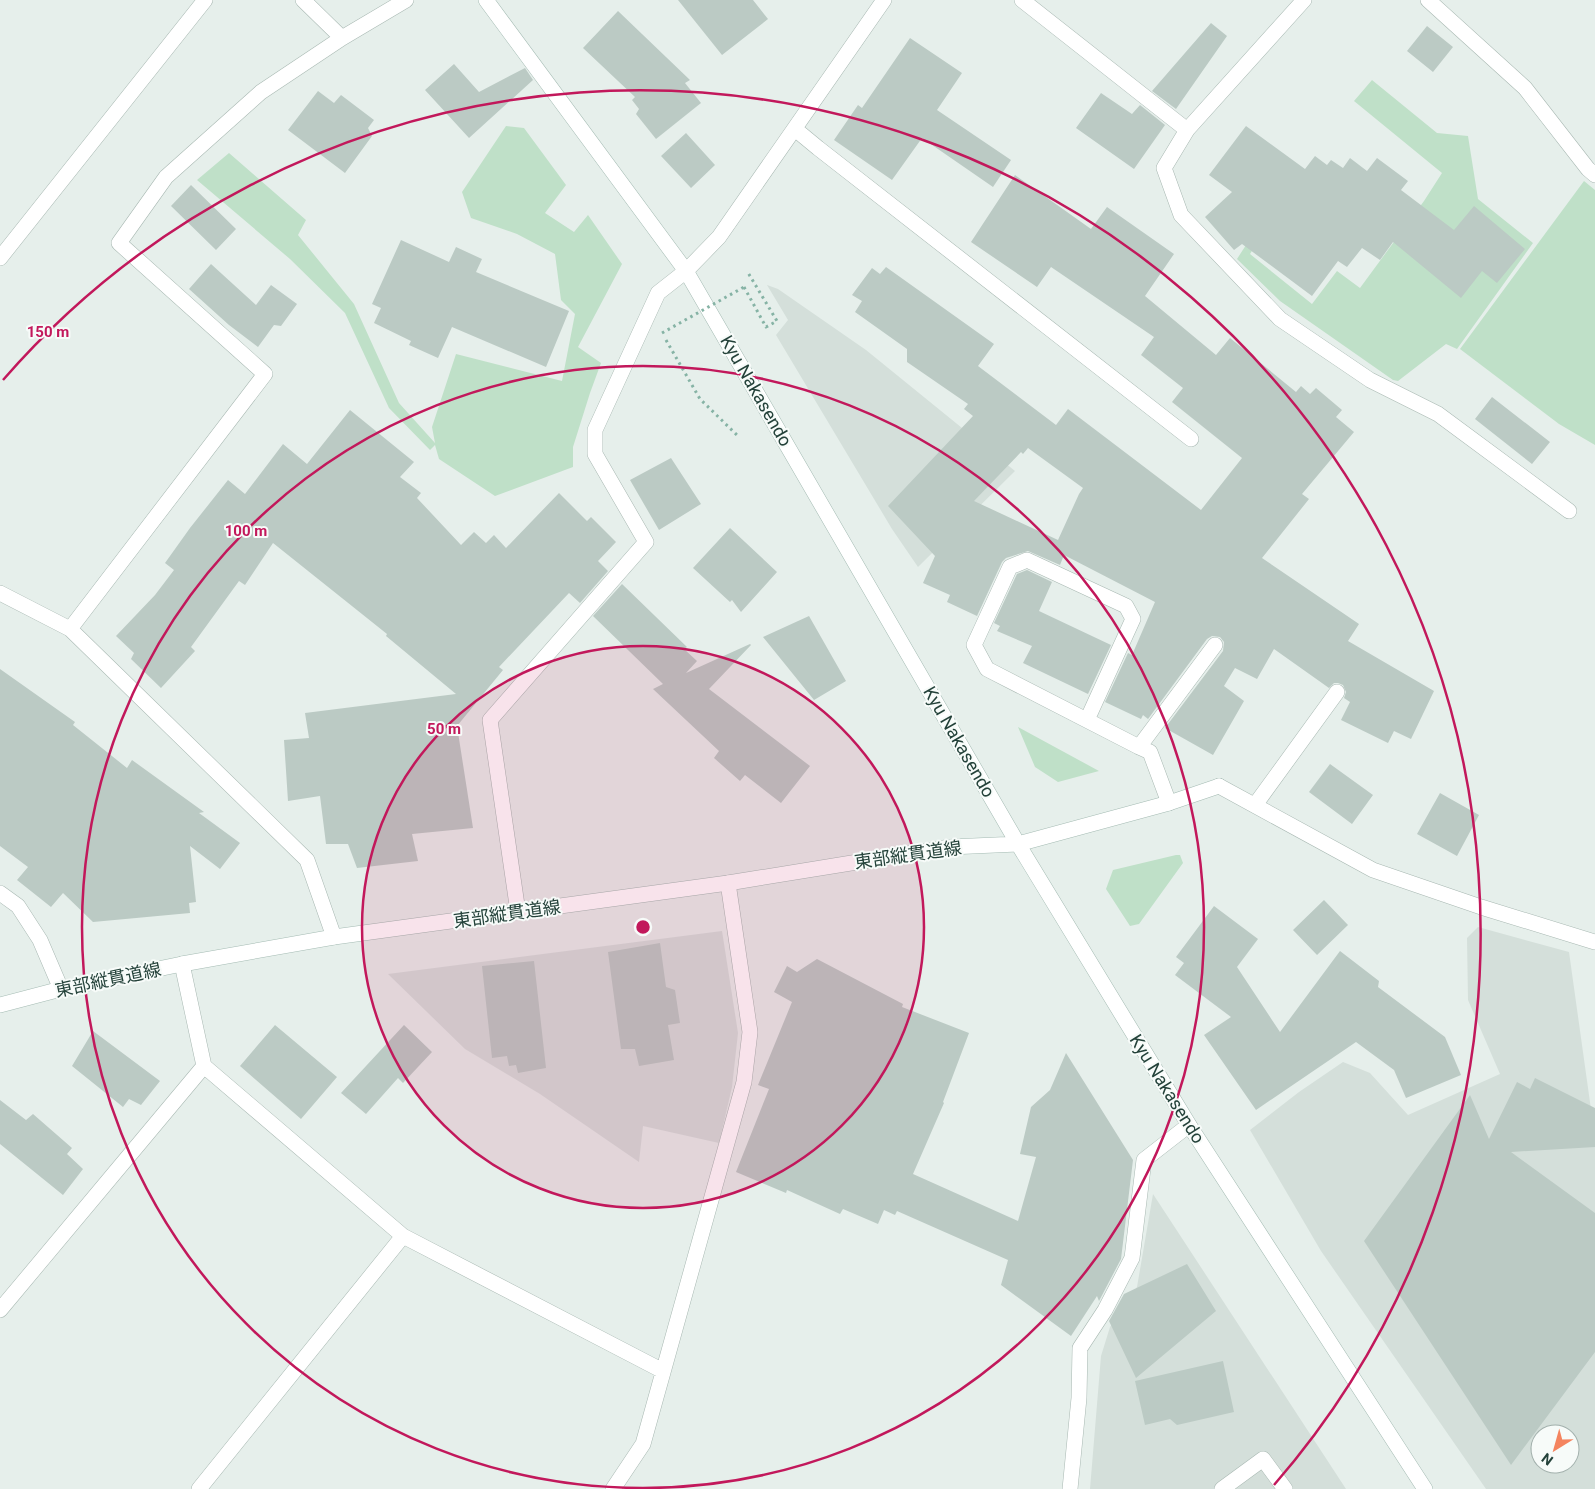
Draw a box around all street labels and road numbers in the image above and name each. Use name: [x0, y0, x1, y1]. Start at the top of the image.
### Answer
street label: Kyu Nakasendo: [716, 332, 797, 450]
street label: Kyu Nakasendo: [919, 683, 1000, 801]
street label: 東部縦貫道線: [853, 837, 963, 872]
street label: 東部縦貫道線: [452, 896, 562, 931]
street label: 東部縦貫道線: [53, 958, 163, 1001]
street label: Kyu Nakasendo: [1126, 1030, 1209, 1147]

